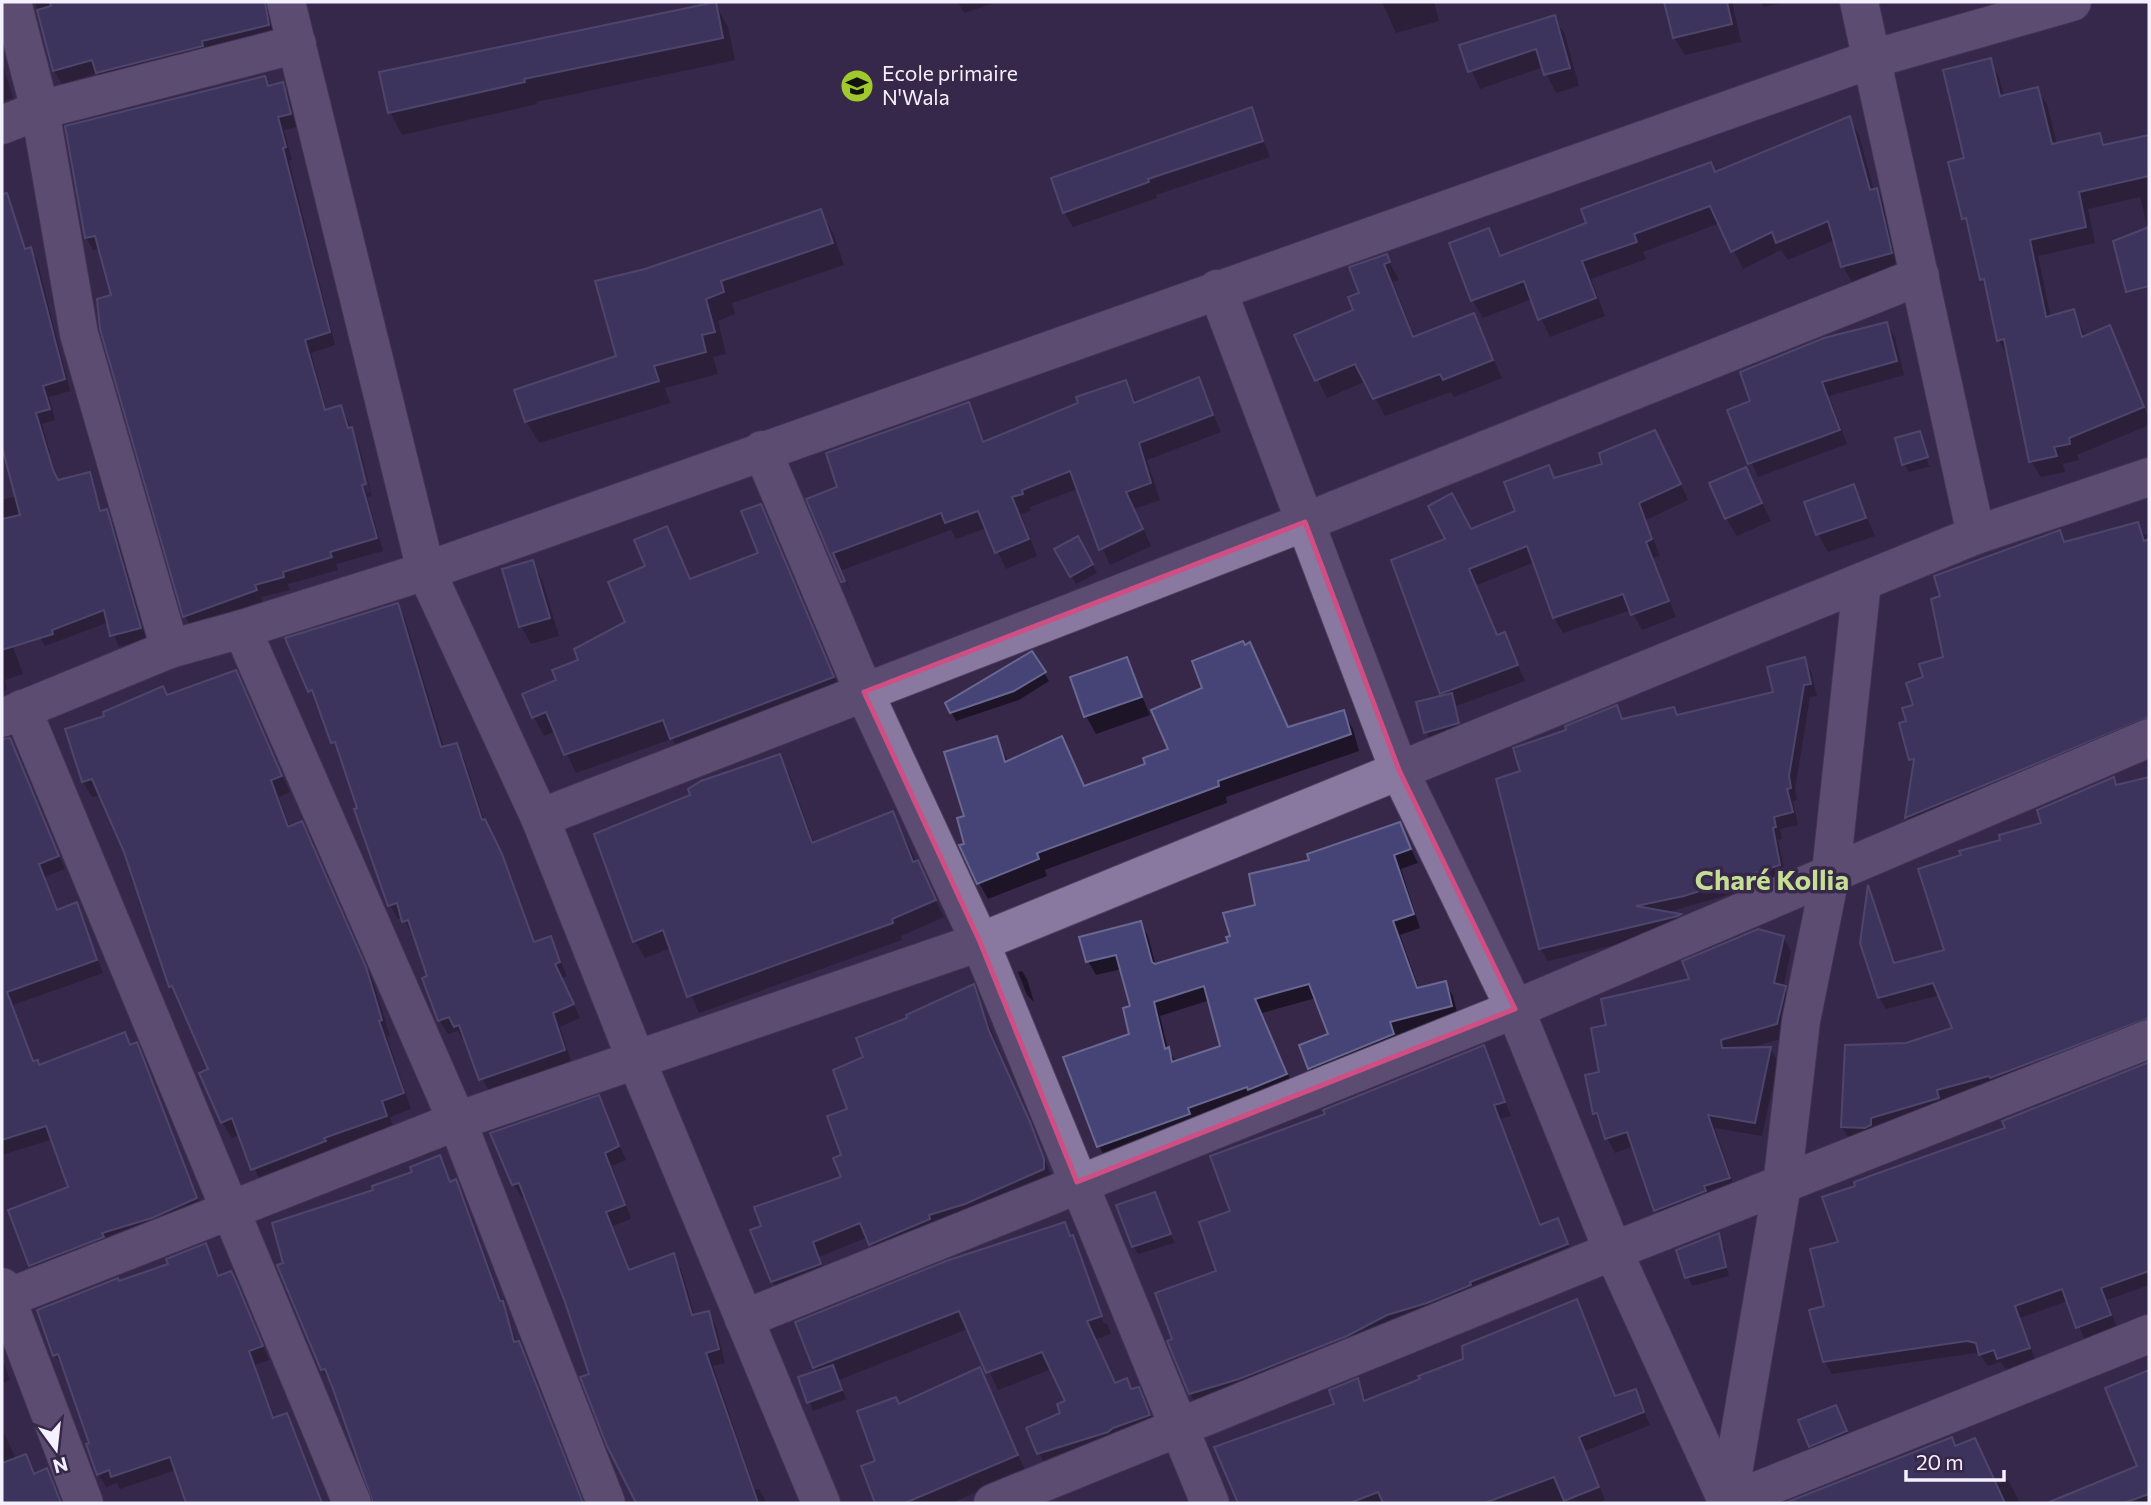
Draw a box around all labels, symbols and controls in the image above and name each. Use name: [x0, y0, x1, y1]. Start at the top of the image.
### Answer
place label: Ecole primaire N'Wala: [882, 60, 1018, 109]
school or university icon: Ecole primaire N'Wala: [838, 67, 876, 105]
district label: Charé Kollia: [1695, 862, 1849, 896]
north arrow: [21, 1414, 91, 1484]
scale bar: [1906, 1438, 2004, 1482]
text: 20 m: [1916, 1449, 1964, 1474]
text: N: [51, 1453, 70, 1479]

